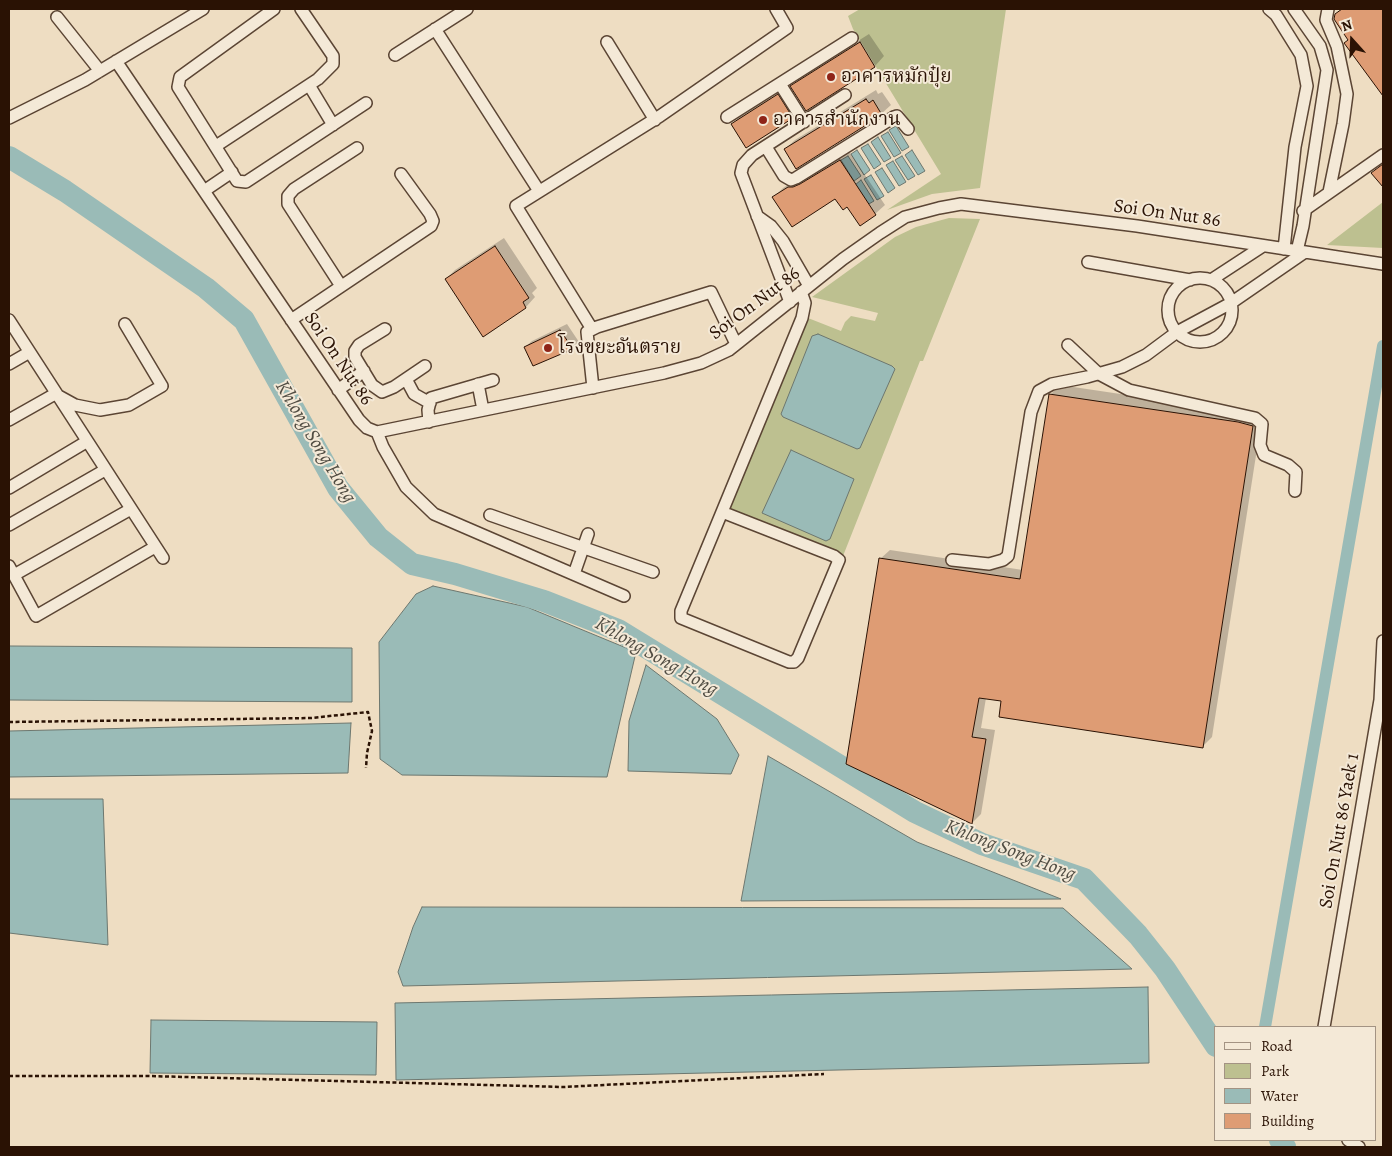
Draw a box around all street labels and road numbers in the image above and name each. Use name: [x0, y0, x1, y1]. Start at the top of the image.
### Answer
street label: Soi On Nut 86: [1112, 195, 1222, 233]
street label: Soi On Nut 86: [705, 263, 805, 345]
street label: Soi On Nut 86: [298, 308, 378, 410]
street label: Soi On Nut 86 Yaek 1: [1315, 751, 1365, 911]

